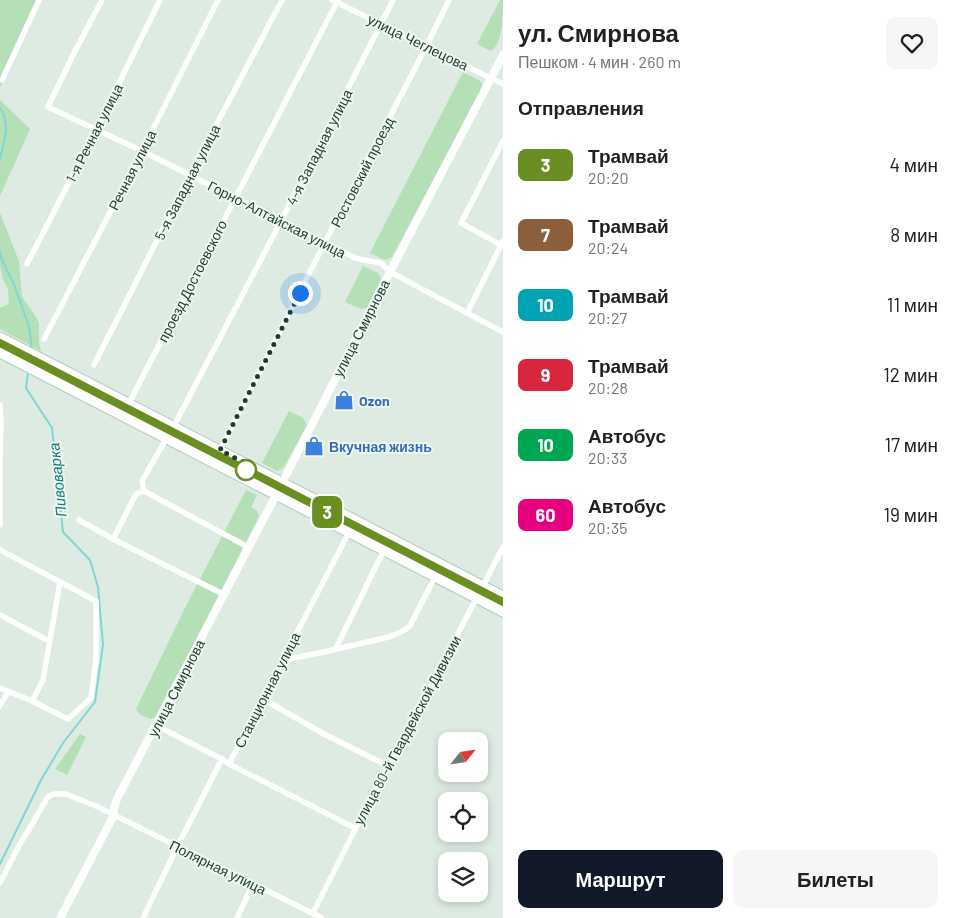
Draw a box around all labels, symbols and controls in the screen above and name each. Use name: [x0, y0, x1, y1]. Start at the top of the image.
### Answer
street label: улица Чеглецова: [365, 10, 471, 74]
button: heart: [886, 17, 938, 69]
text: ул. Смирнова: [518, 18, 679, 47]
text: Пешком · 4 мин · 260 m: [518, 52, 681, 71]
street label: 1-я Речная улица: [62, 81, 126, 185]
street label: 4-я Западная улица: [282, 86, 356, 208]
text: Отправления: [518, 96, 644, 119]
street label: Ростовский проезд: [327, 114, 397, 230]
street label: 5-я Западная улица: [151, 121, 224, 243]
street label: Речная улица: [105, 127, 160, 213]
text: Трамвай: [588, 144, 669, 167]
text: 4 мин: [890, 153, 938, 176]
text: 3: [541, 154, 550, 176]
text: 20:20: [588, 168, 629, 187]
street label: Горно-Алтайская улица: [205, 177, 349, 261]
text: Трамвай: [588, 214, 669, 237]
street label: проезд Достоевского: [154, 217, 230, 345]
text: 8 мин: [890, 223, 938, 246]
text: 7: [541, 224, 550, 246]
text: 20:24: [588, 238, 628, 257]
street label: улица Смирнова: [329, 276, 393, 380]
your location: [288, 281, 313, 306]
text: Трамвай: [588, 284, 669, 307]
text: 11 мин: [887, 293, 938, 316]
text: 10: [537, 294, 554, 316]
text: 20:27: [588, 308, 627, 327]
text: Трамвай: [588, 354, 669, 377]
text: 12 мин: [883, 363, 938, 386]
text: 9: [541, 364, 550, 386]
text: 20:28: [588, 378, 628, 397]
shop icon: Ozon: [333, 389, 355, 411]
place label: Ozon: [359, 392, 390, 409]
text: Автобус: [588, 424, 666, 447]
text: 17 мин: [884, 433, 938, 456]
text: 10: [537, 434, 554, 456]
shop icon: Вкучная жизнь: [303, 435, 325, 457]
place label: Вкучная жизнь: [329, 438, 432, 455]
water label: Пивоварка: [44, 442, 70, 518]
text: 20:33: [588, 448, 628, 467]
unlabelled marker: [235, 459, 257, 481]
text: Автобус: [588, 494, 666, 517]
line badge: 3: [311, 496, 343, 528]
text: 3: [322, 501, 332, 523]
text: 19 мин: [883, 503, 938, 526]
text: 60: [536, 504, 555, 526]
text: 20:35: [588, 518, 628, 537]
street label: Станционная улица: [230, 629, 304, 751]
street label: улица 80-й Гвардейской Дивизии: [350, 632, 464, 828]
street label: улица Смирнова: [144, 636, 208, 740]
north arrow: [438, 732, 488, 782]
map controls: [438, 732, 488, 902]
button: locate: [438, 792, 488, 842]
street label: Полярная улица: [167, 836, 269, 898]
button: Маршрут: [518, 850, 723, 908]
button: Билеты: [733, 850, 938, 908]
button: layers: [438, 852, 488, 902]

